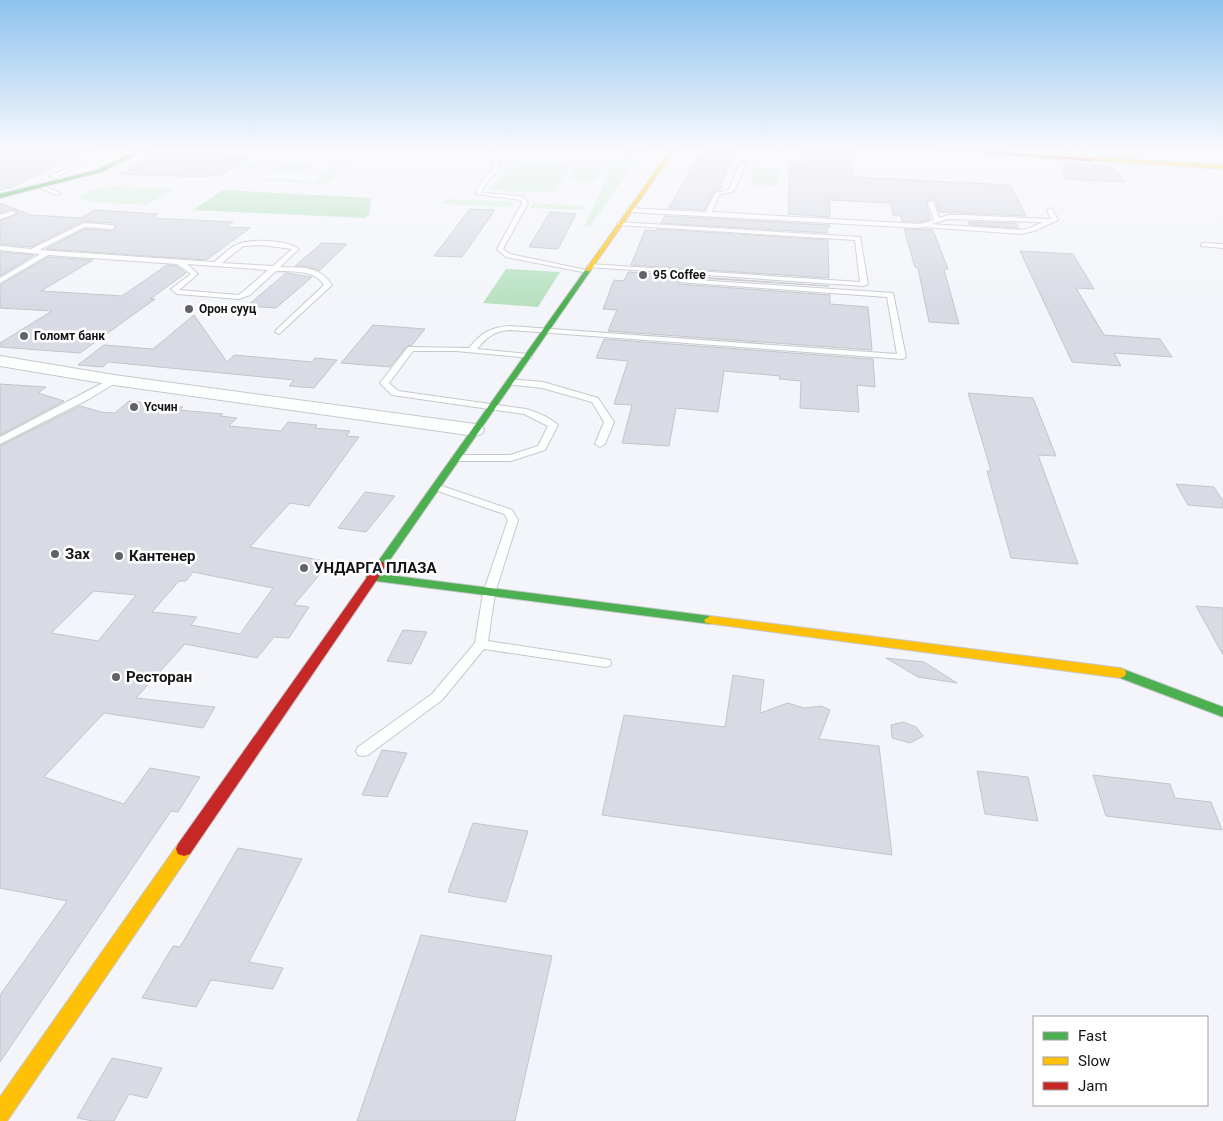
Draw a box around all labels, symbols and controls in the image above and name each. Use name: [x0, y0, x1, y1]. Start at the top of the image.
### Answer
place label: 95 Coffee: [653, 268, 706, 282]
marker: 95 Coffee: [637, 269, 649, 281]
place label: Орон сууц: [199, 302, 257, 316]
marker: Орон сууц: [183, 303, 195, 315]
place label: Голомт банк: [34, 329, 105, 343]
marker: Голомт банк: [18, 330, 30, 342]
place label: Үсчин: [144, 400, 178, 414]
marker: Үсчин: [128, 401, 140, 413]
place label: Зах: [65, 545, 90, 563]
place label: Кантенер: [129, 547, 195, 565]
marker: Зах: [49, 548, 61, 560]
marker: Кантенер: [113, 550, 125, 562]
place label: УНДАРГА ПЛАЗА: [314, 559, 438, 577]
marker: УНДАРГА ПЛАЗА: [298, 562, 310, 574]
place label: Ресторан: [126, 668, 192, 686]
marker: Ресторан: [110, 671, 122, 683]
legend: [1033, 1016, 1208, 1106]
text: Fast: [1078, 1027, 1107, 1045]
text: Slow: [1078, 1052, 1110, 1070]
text: Jam: [1078, 1077, 1108, 1095]

